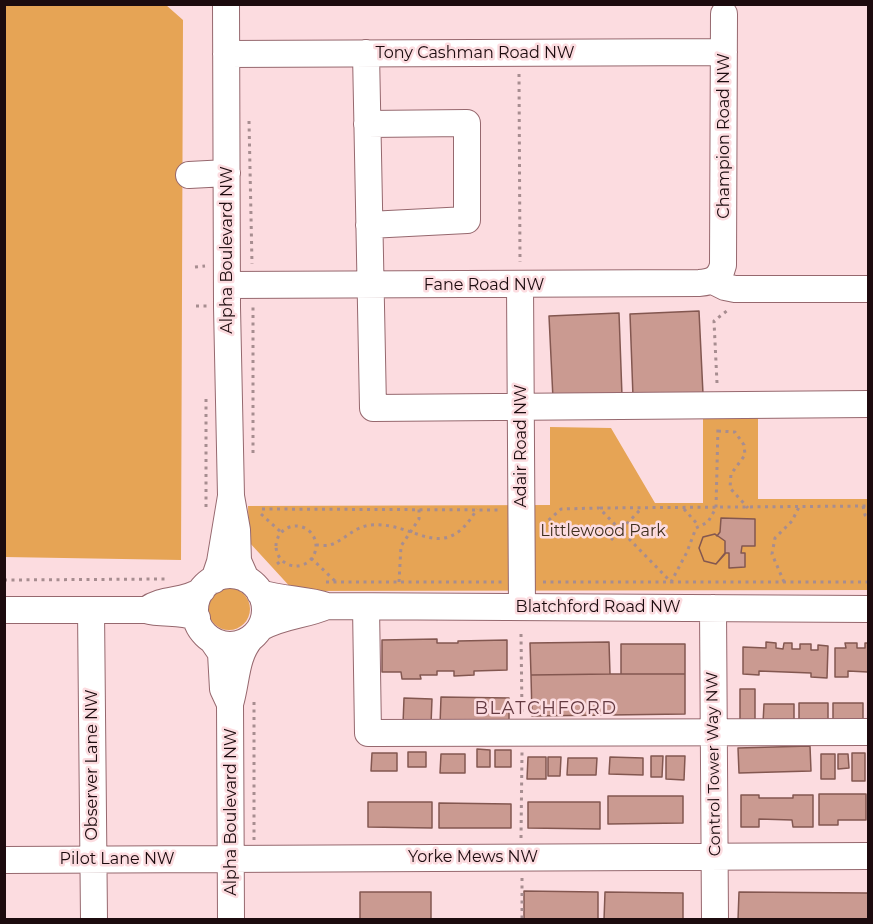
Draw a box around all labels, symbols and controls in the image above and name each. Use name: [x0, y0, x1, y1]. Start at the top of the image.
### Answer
street label: Tony Cashman Road NW: [376, 43, 574, 63]
street label: Champion Road NW: [714, 53, 734, 219]
street label: Alpha Boulevard NW: [217, 166, 237, 334]
street label: Fane Road NW: [424, 275, 544, 295]
street label: Adair Road NW: [511, 384, 531, 508]
park label: Littlewood Park: [540, 521, 666, 541]
street label: Blatchford Road NW: [516, 597, 680, 617]
street label: Control Tower Way NW: [703, 672, 725, 856]
street label: Observer Lane NW: [82, 689, 102, 841]
district label: BLATCHFORD: [474, 698, 618, 720]
street label: Alpha Boulevard NW: [221, 728, 241, 896]
street label: Yorke Mews NW: [408, 847, 538, 867]
street label: Pilot Lane NW: [60, 849, 174, 869]

